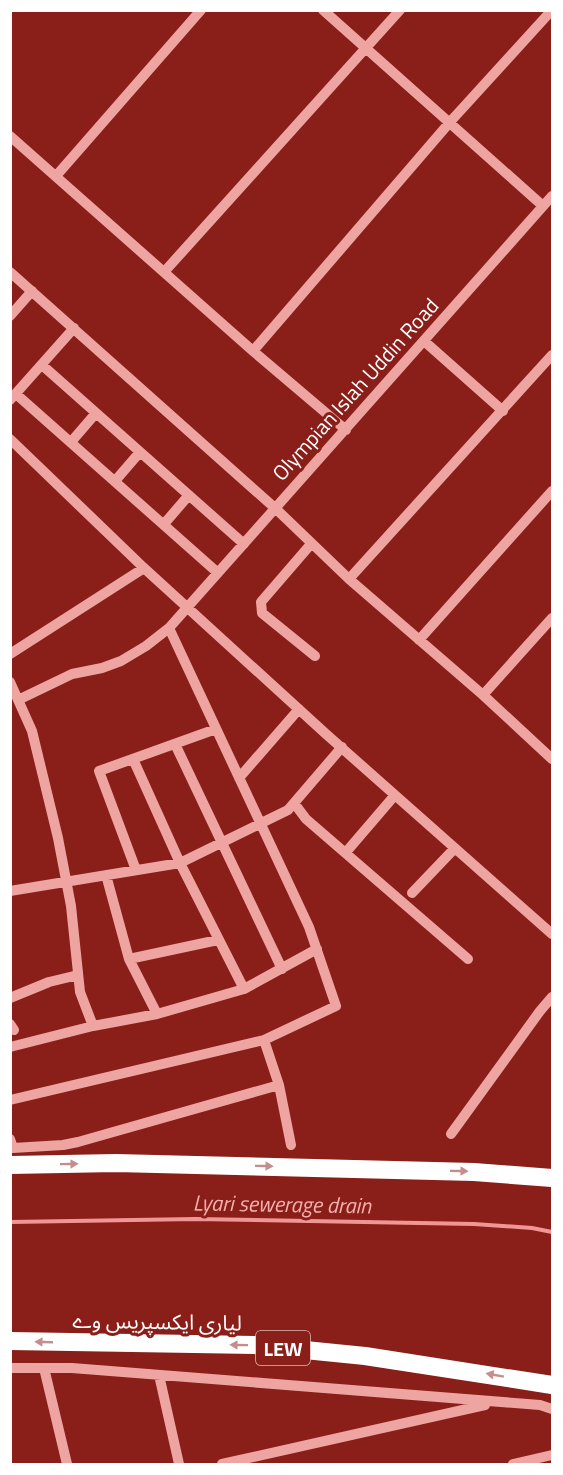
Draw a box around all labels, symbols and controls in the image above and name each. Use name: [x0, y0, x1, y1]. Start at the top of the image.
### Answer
street label: Olympian Islah Uddin Road: [264, 290, 446, 488]
one-way arrow: [59, 1159, 78, 1169]
one-way arrow: [254, 1162, 273, 1171]
one-way arrow: [449, 1167, 468, 1176]
water label: Lyari sewerage drain: [193, 1185, 372, 1223]
street label: لیاری ایکسپریس وے: [72, 1304, 242, 1338]
road number: LEW: [256, 1331, 310, 1365]
one-way arrow: [34, 1337, 53, 1346]
one-way arrow: [229, 1340, 248, 1350]
one-way arrow: [485, 1370, 504, 1379]

